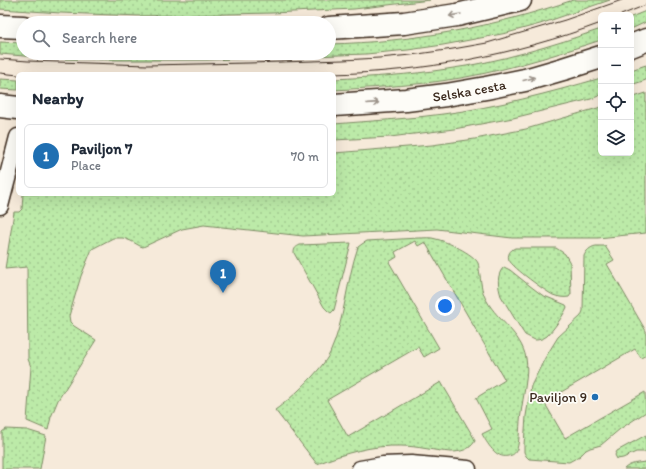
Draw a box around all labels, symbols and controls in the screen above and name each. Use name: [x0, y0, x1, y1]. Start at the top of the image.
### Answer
one-way arrow: [449, 11, 462, 19]
map controls: [598, 12, 634, 156]
button: +: [598, 12, 634, 48]
search box: [16, 16, 336, 60]
icon: search: [30, 27, 52, 49]
text: Search here: [62, 29, 137, 47]
button: −: [598, 48, 634, 84]
one-way arrow: [522, 75, 535, 82]
street label: Selska cesta: [431, 76, 508, 105]
button: locate: [598, 84, 634, 120]
text: Nearby: [32, 88, 84, 108]
one-way arrow: [366, 99, 379, 106]
button: layers: [598, 120, 634, 156]
text: Paviljon 7: [71, 140, 132, 158]
text: 1: [43, 149, 49, 164]
text: 70 m: [291, 149, 319, 164]
text: Place: [71, 158, 101, 173]
pin: 1: [210, 260, 236, 293]
your location: [435, 296, 455, 316]
place label: Paviljon 9: [529, 389, 587, 406]
marker: Paviljon 9: [590, 392, 600, 402]

